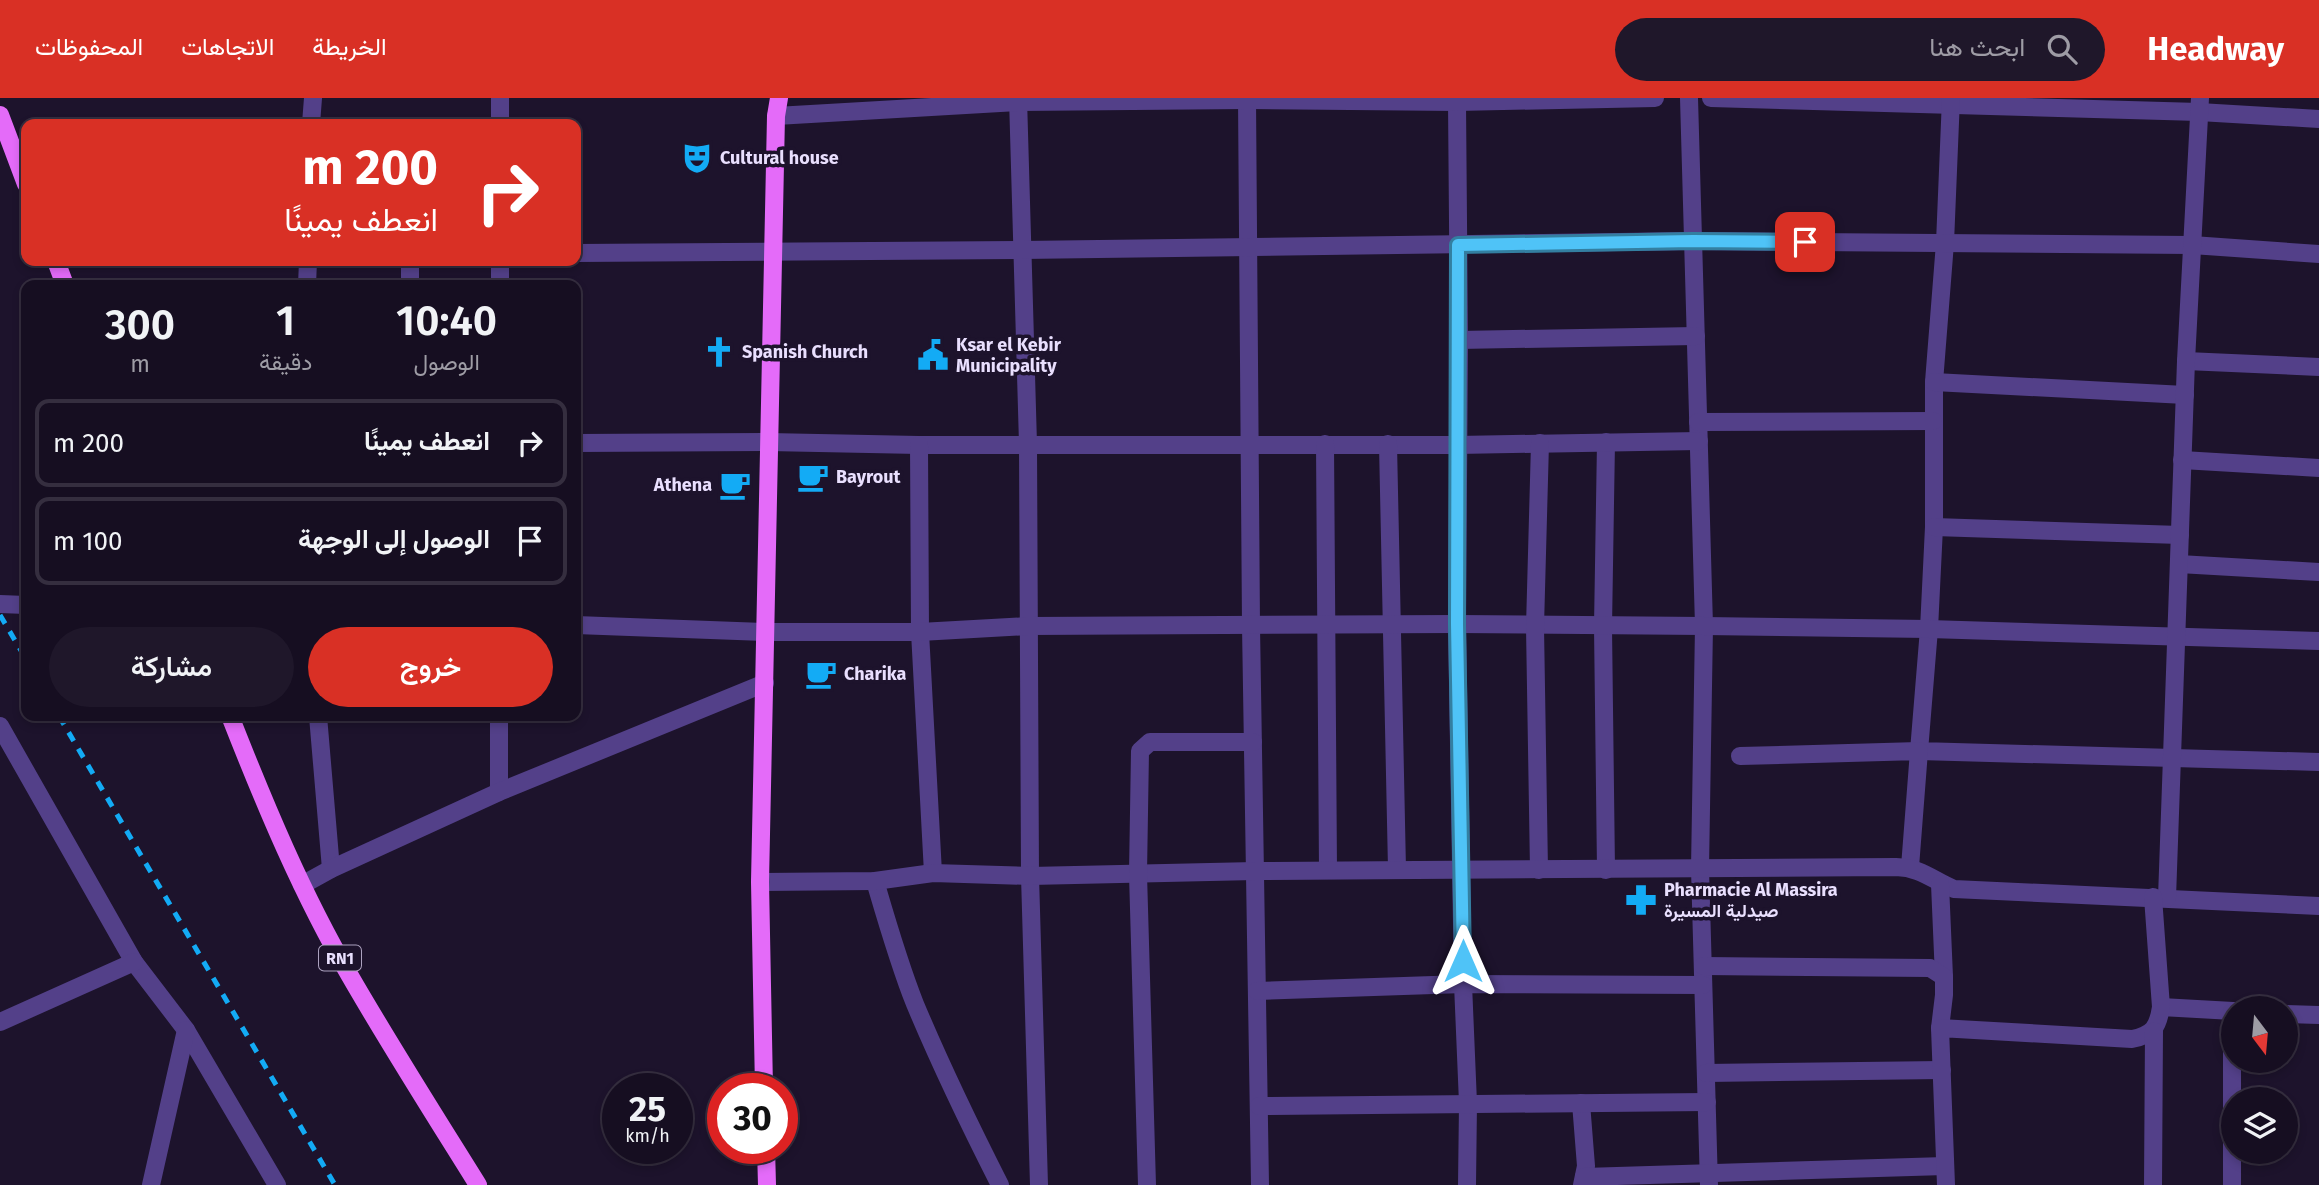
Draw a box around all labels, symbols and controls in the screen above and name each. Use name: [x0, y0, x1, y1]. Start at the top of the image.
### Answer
search box: [1615, 18, 2105, 81]
text: Headway: [2147, 29, 2284, 69]
icon: search: [2043, 30, 2081, 68]
text: ابحث هنا: [1929, 32, 2025, 63]
text: المحفوظات: [35, 33, 143, 61]
text: الاتجاهات: [181, 33, 274, 61]
text: الخريطة: [312, 33, 387, 61]
text: 200 m: [302, 138, 438, 197]
theatre icon: Cultural house: [680, 141, 714, 175]
icon: right: [462, 147, 553, 238]
place label: Cultural house: [720, 147, 839, 169]
text: انعطف يمينًا: [284, 201, 438, 239]
pin: [1775, 212, 1835, 272]
icon: arrive: [1786, 223, 1824, 261]
text: 1: [276, 296, 295, 346]
text: 10:40: [396, 296, 497, 346]
text: 300: [105, 300, 175, 350]
place label: Ksar el Kebir Municipality: [956, 334, 1062, 377]
church icon: Spanish Church: [702, 335, 736, 369]
public building icon: Ksar el Kebir Municipality: [916, 338, 950, 372]
place label: Spanish Church: [742, 341, 868, 363]
text: دقيقة: [259, 348, 312, 376]
text: الوصول: [413, 348, 480, 376]
text: m: [130, 350, 150, 378]
icon: right: [511, 424, 549, 462]
text: انعطف يمينًا: [364, 426, 490, 457]
text: 200 m: [53, 428, 124, 459]
cafe icon: Bayrout: [796, 460, 830, 494]
place label: Bayrout: [836, 466, 902, 488]
cafe icon: Athena: [718, 468, 752, 502]
place label: Athena: [653, 474, 712, 496]
icon: arrive: [511, 522, 549, 560]
text: الوصول إلى الوجهة: [298, 524, 490, 555]
text: 100 m: [53, 526, 122, 557]
button: مشاركة: [49, 627, 294, 707]
button: خروج: [308, 627, 553, 707]
cafe icon: Charika: [804, 657, 838, 691]
place label: Charika: [844, 663, 906, 685]
place label: Pharmacie Al Massira صيدلية المسيرة: [1664, 879, 1838, 922]
pharmacy icon: Pharmacie Al Massira صيدلية المسيرة: [1624, 883, 1658, 917]
position arrow: [1426, 924, 1500, 998]
road number: RN1: [319, 946, 361, 971]
north arrow: [2221, 996, 2298, 1073]
map controls: [2221, 996, 2298, 1164]
speed limit sign: 30: [707, 1073, 798, 1164]
button: layers: [2221, 1087, 2298, 1164]
text: 25: [629, 1088, 666, 1130]
text: km/h: [625, 1125, 670, 1147]

